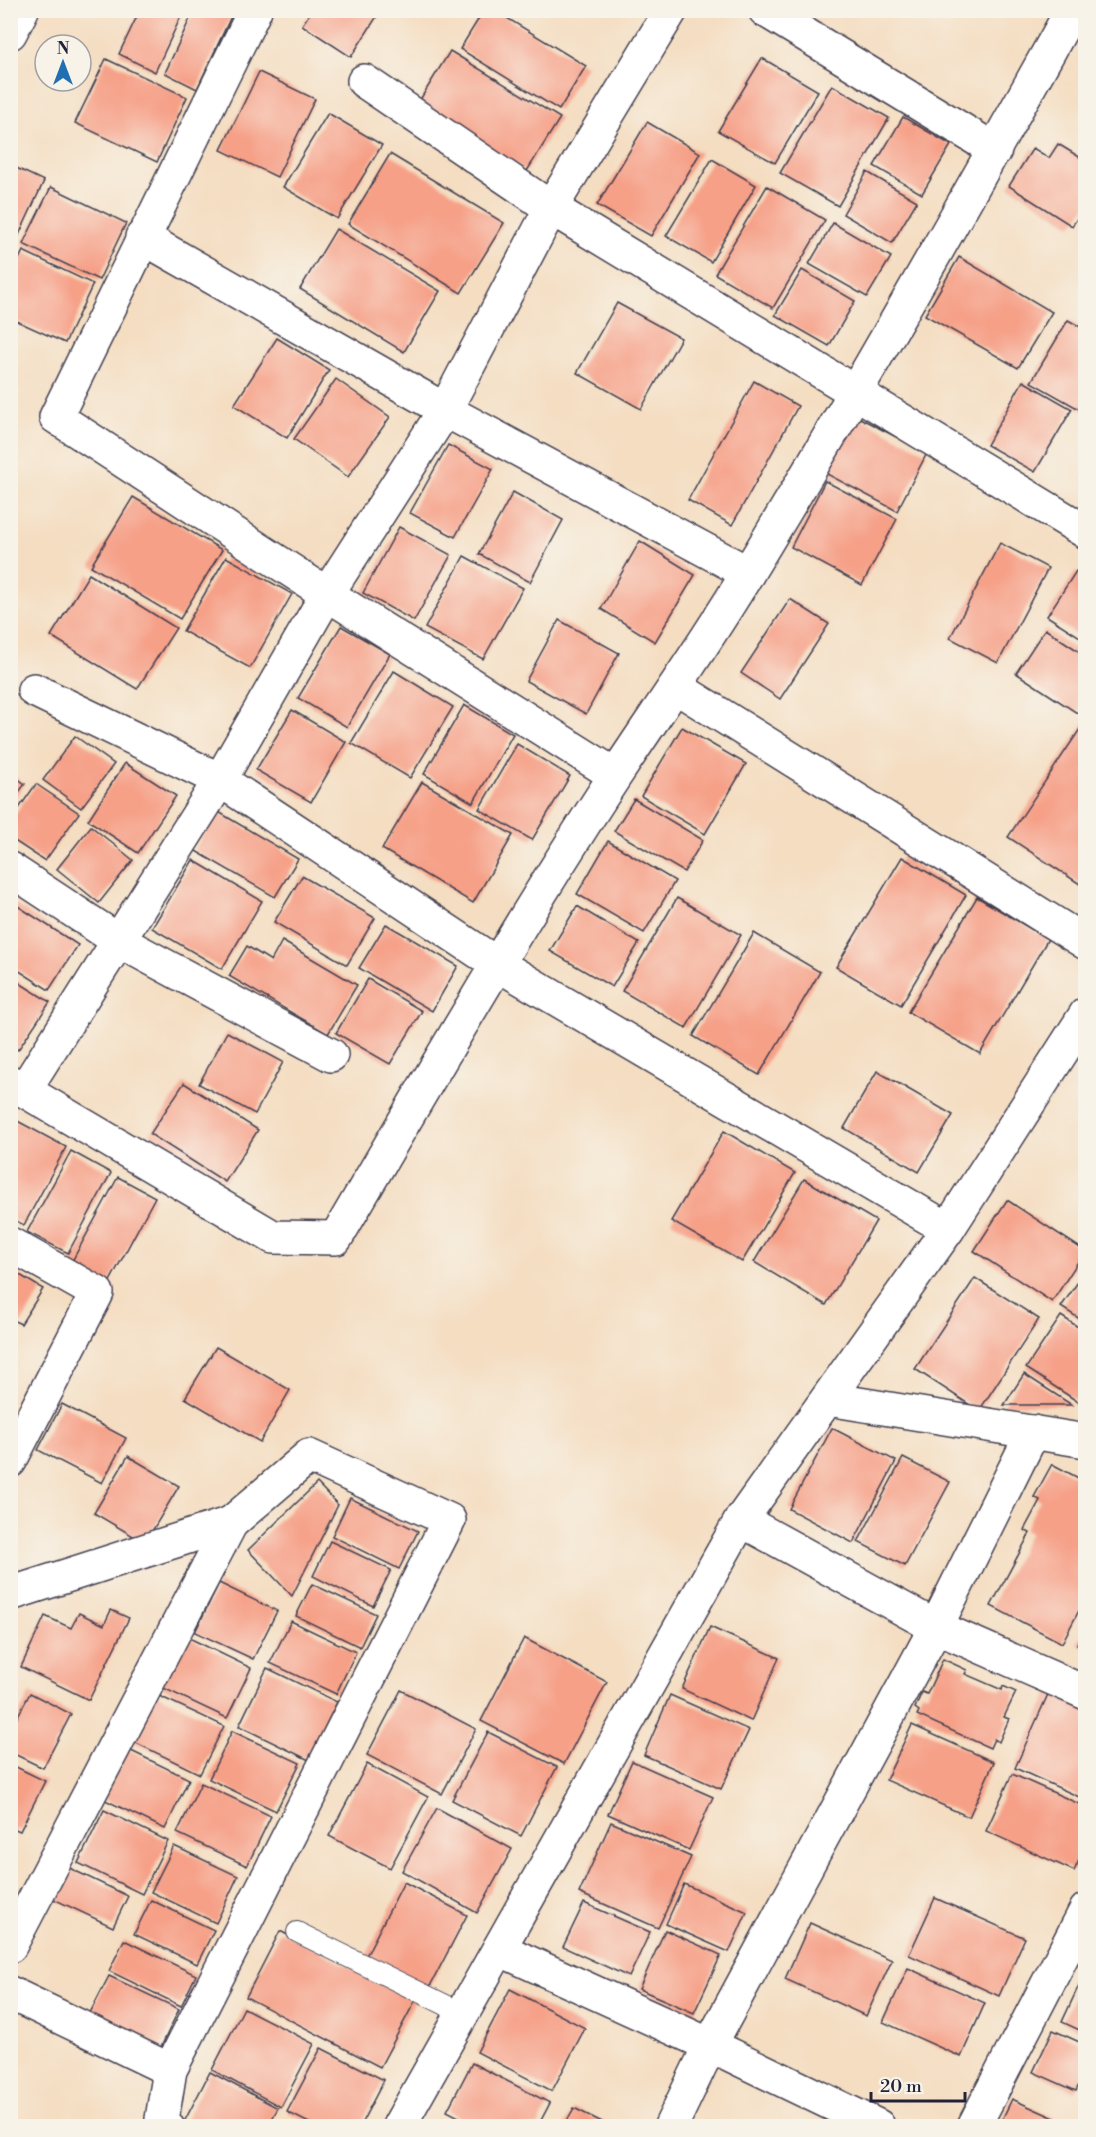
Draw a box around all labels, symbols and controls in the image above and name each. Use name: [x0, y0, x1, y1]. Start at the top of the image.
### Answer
north arrow: [33, 33, 93, 93]
text: N: [57, 39, 70, 59]
scale bar: [871, 2065, 966, 2103]
text: 20 m: [880, 2075, 922, 2098]

